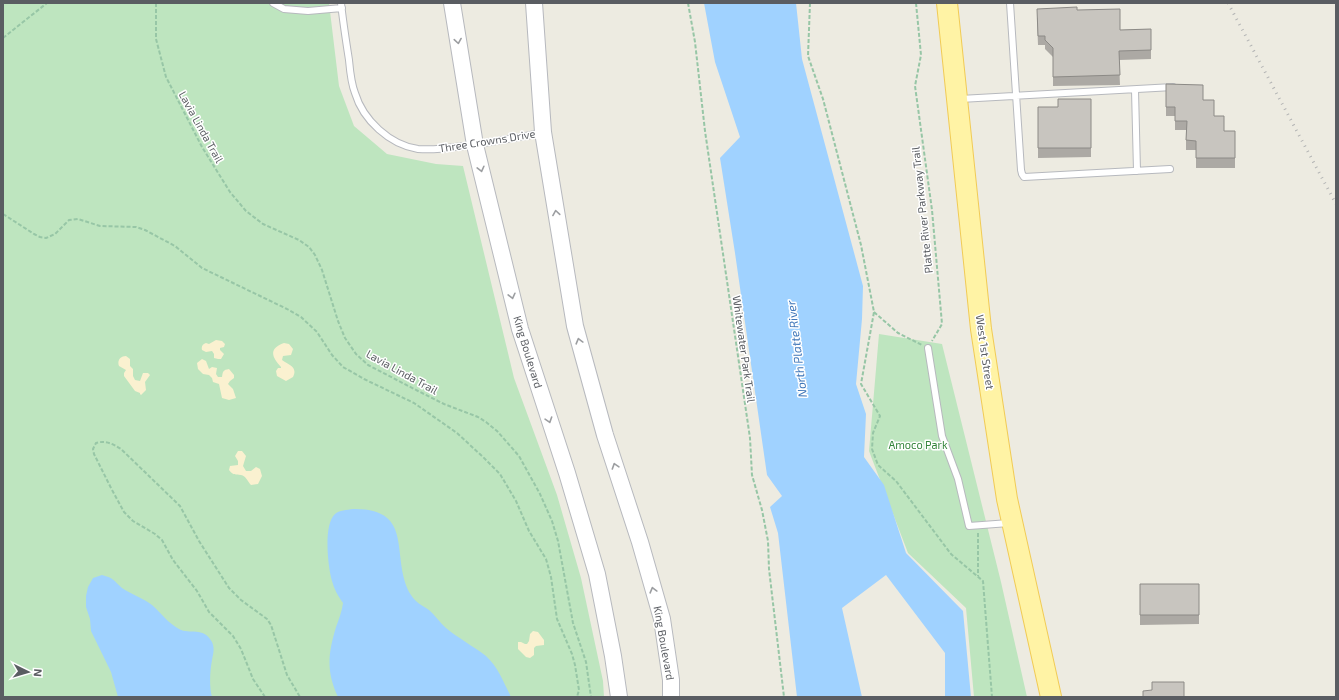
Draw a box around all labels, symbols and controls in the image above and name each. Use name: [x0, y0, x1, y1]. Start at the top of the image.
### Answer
one-way arrow: [453, 38, 462, 45]
street label: Lavia Linda Trail: [176, 89, 227, 165]
street label: Three Crowns Drive: [438, 126, 536, 155]
street label: Platte River Parkway Trail: [908, 145, 935, 274]
one-way arrow: [476, 166, 484, 173]
one-way arrow: [552, 210, 561, 216]
one-way arrow: [507, 292, 515, 299]
street label: Whitewater Park Trail: [731, 295, 759, 404]
water label: North Platte River: [783, 300, 809, 398]
street label: King Boulevard: [511, 314, 546, 390]
street label: West 1st Street: [974, 314, 997, 390]
one-way arrow: [575, 337, 584, 344]
street label: Lavia Linda Trail: [364, 347, 441, 397]
one-way arrow: [545, 416, 553, 423]
park label: Amoco Park: [888, 438, 948, 451]
one-way arrow: [611, 462, 620, 469]
one-way arrow: [650, 587, 658, 593]
street label: King Boulevard: [652, 605, 677, 681]
north arrow: [8, 652, 48, 692]
text: N: [32, 668, 45, 677]

